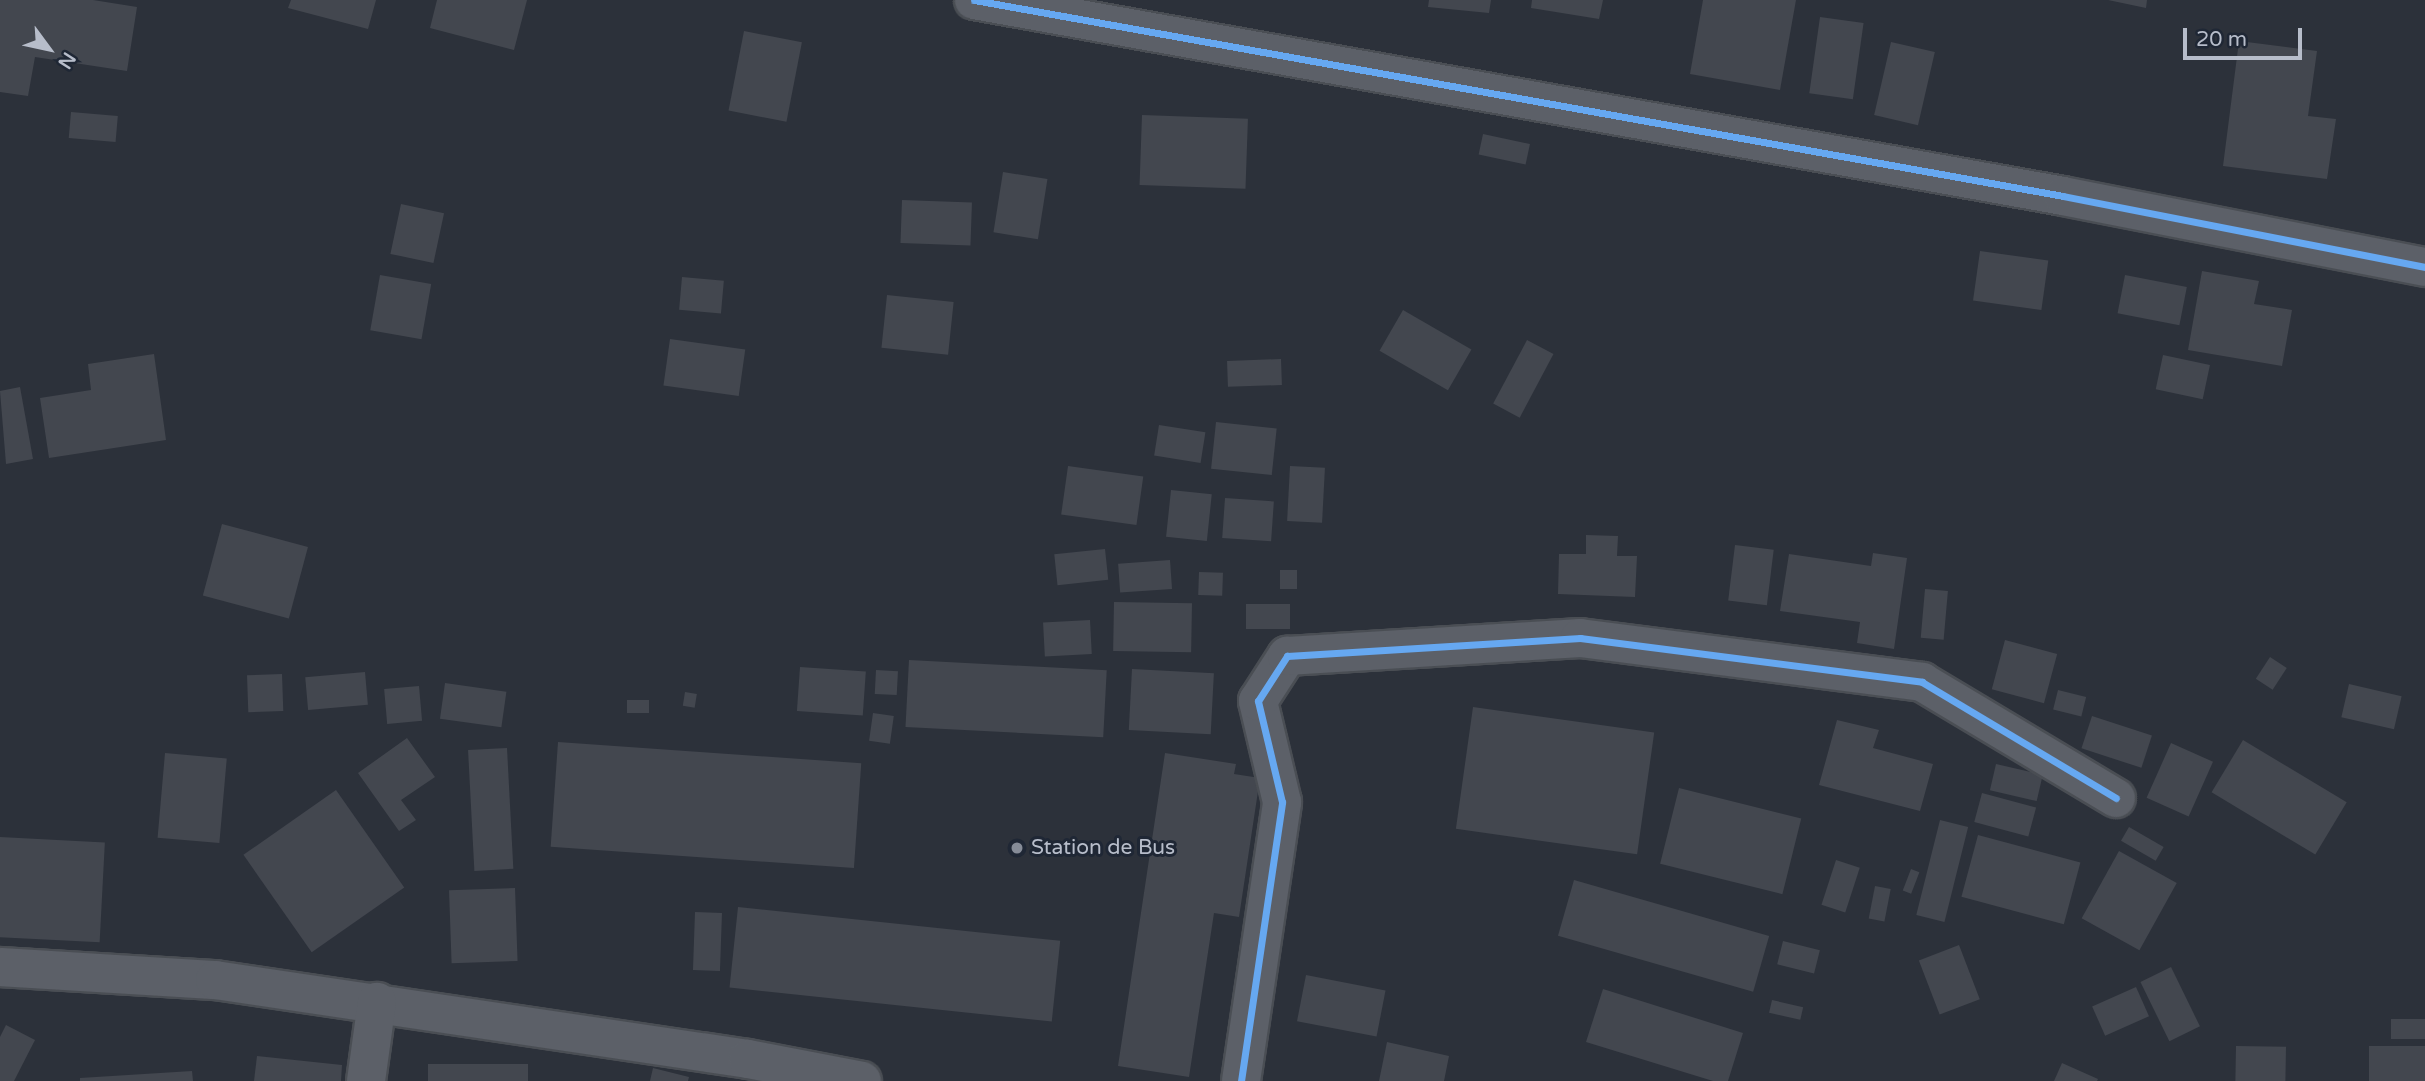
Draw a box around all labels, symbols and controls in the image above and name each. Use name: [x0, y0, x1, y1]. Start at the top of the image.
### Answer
north arrow: [14, 14, 84, 84]
scale bar: [2187, 14, 2306, 58]
text: 20 m: [2196, 27, 2247, 52]
text: N: [53, 48, 80, 73]
place label: Station de Bus: [1031, 835, 1175, 861]
marker: Station de Bus: [1009, 840, 1025, 856]

